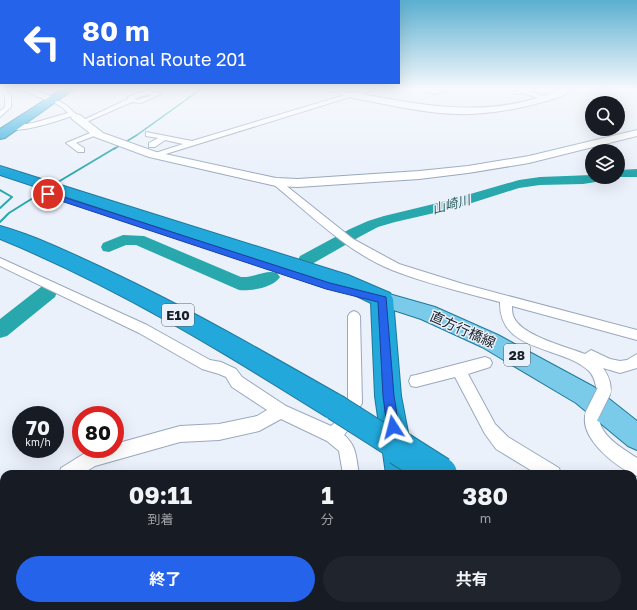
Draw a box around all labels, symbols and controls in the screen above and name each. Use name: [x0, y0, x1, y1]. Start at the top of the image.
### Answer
text: 80 m: [82, 14, 150, 47]
icon: left: [16, 16, 68, 68]
text: National Route 201: [82, 48, 246, 70]
map controls: [585, 96, 625, 184]
button: search: [585, 96, 625, 136]
button: layers: [585, 144, 625, 184]
pin: [31, 177, 65, 211]
icon: arrive: [37, 183, 59, 205]
water label: 山崎川: [430, 191, 474, 217]
road number: E10: [162, 304, 194, 326]
street label: 直方行橋線: [428, 307, 498, 351]
road number: 28: [504, 344, 530, 366]
speed limit sign: 80: [72, 406, 124, 458]
position arrow: [372, 406, 414, 448]
text: 70: [26, 415, 50, 439]
text: km/h: [25, 436, 51, 448]
text: 09:11: [129, 480, 192, 509]
text: 1: [321, 480, 334, 509]
text: 380: [463, 481, 508, 510]
text: m: [480, 510, 491, 526]
text: 到着: [147, 511, 173, 527]
text: 分: [321, 511, 334, 527]
button: 終了: [16, 556, 315, 602]
button: 共有: [323, 556, 621, 602]

